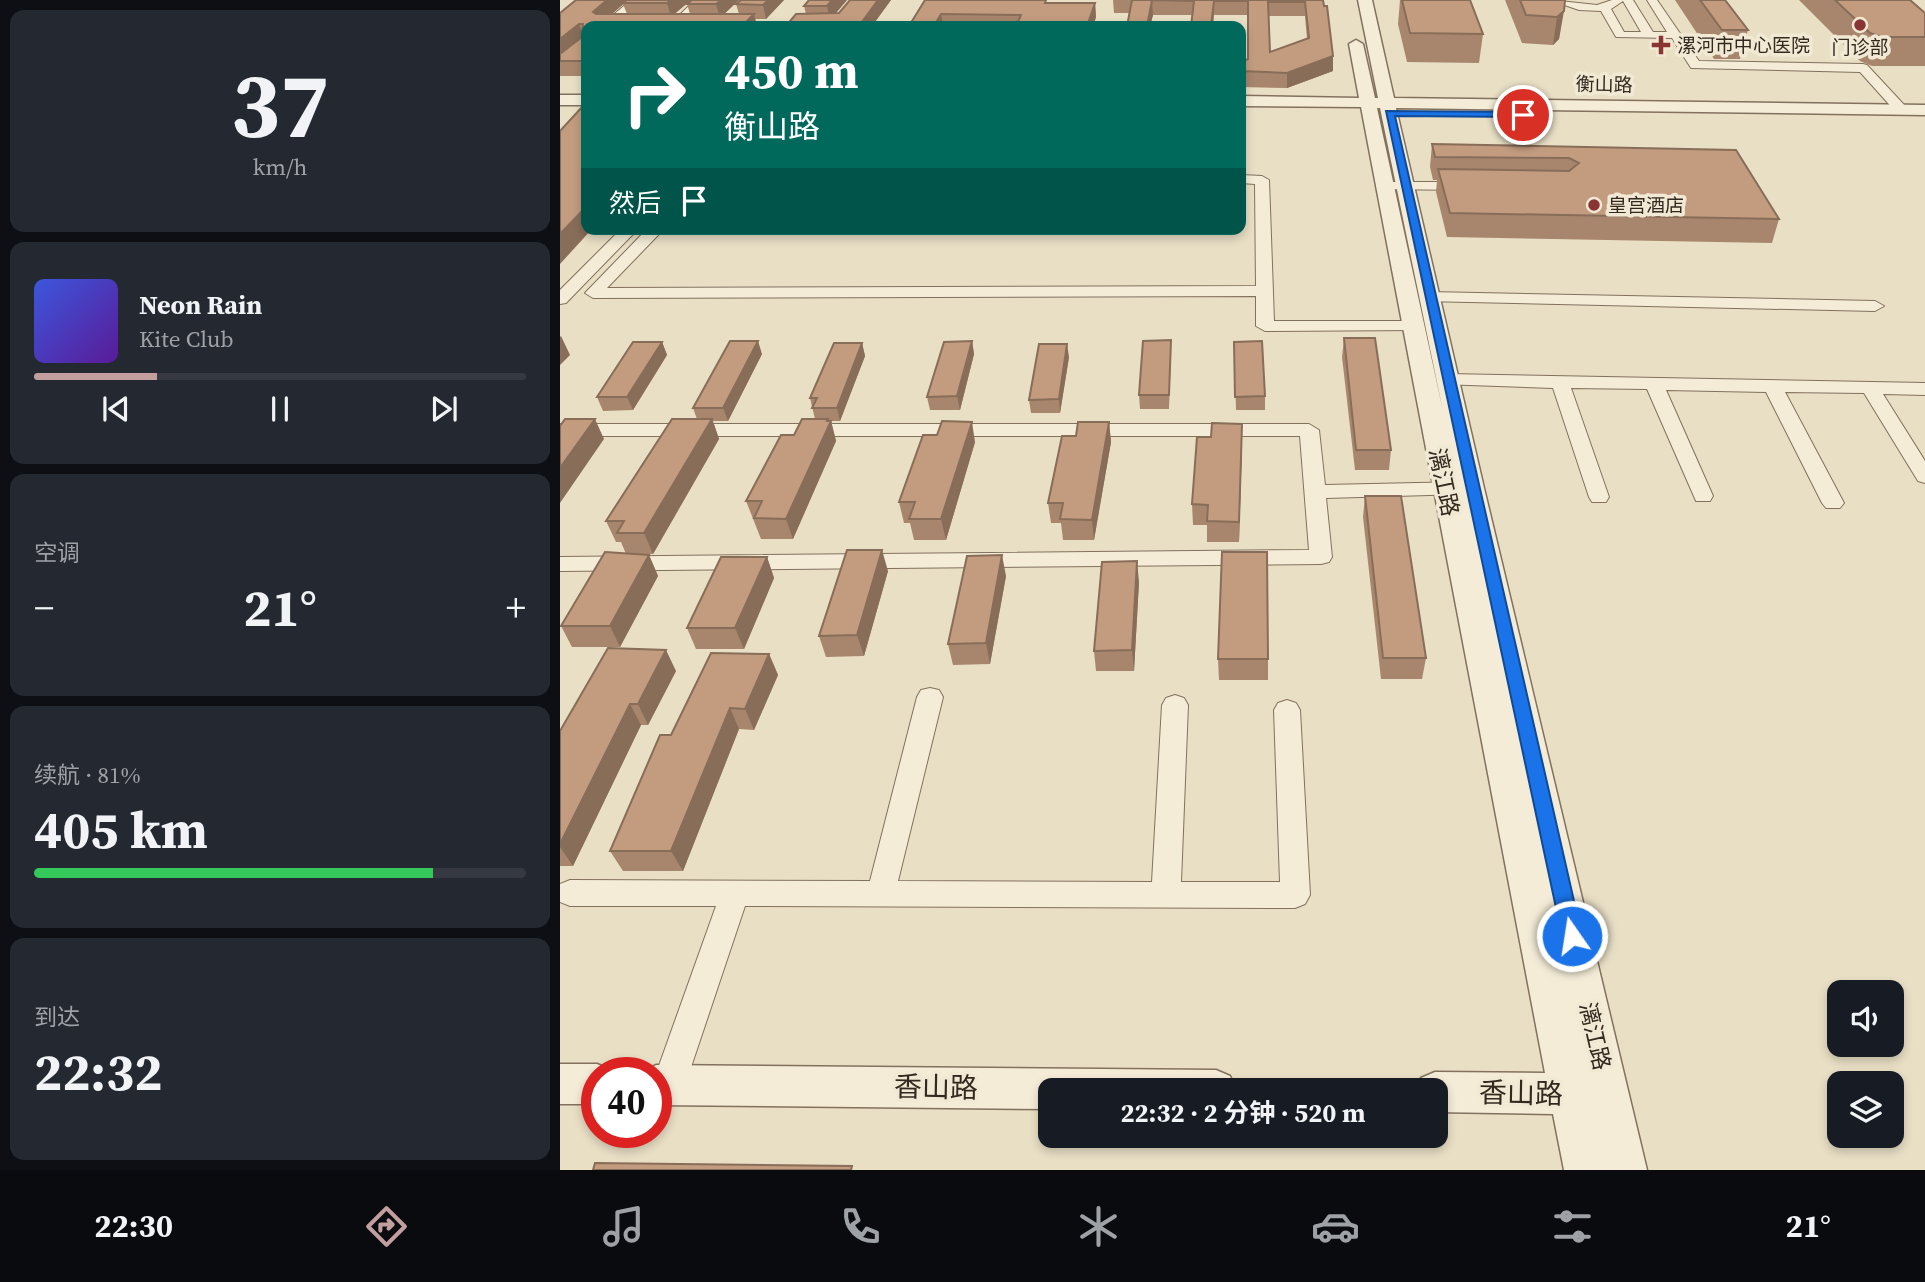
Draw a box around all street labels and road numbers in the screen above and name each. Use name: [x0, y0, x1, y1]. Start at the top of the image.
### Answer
street label: 衡山路: [1575, 71, 1633, 97]
street label: 漓江路: [1421, 445, 1467, 519]
street label: 漓江路: [1572, 999, 1618, 1073]
street label: 香山路: [894, 1067, 978, 1107]
street label: 香山路: [1479, 1073, 1563, 1113]

